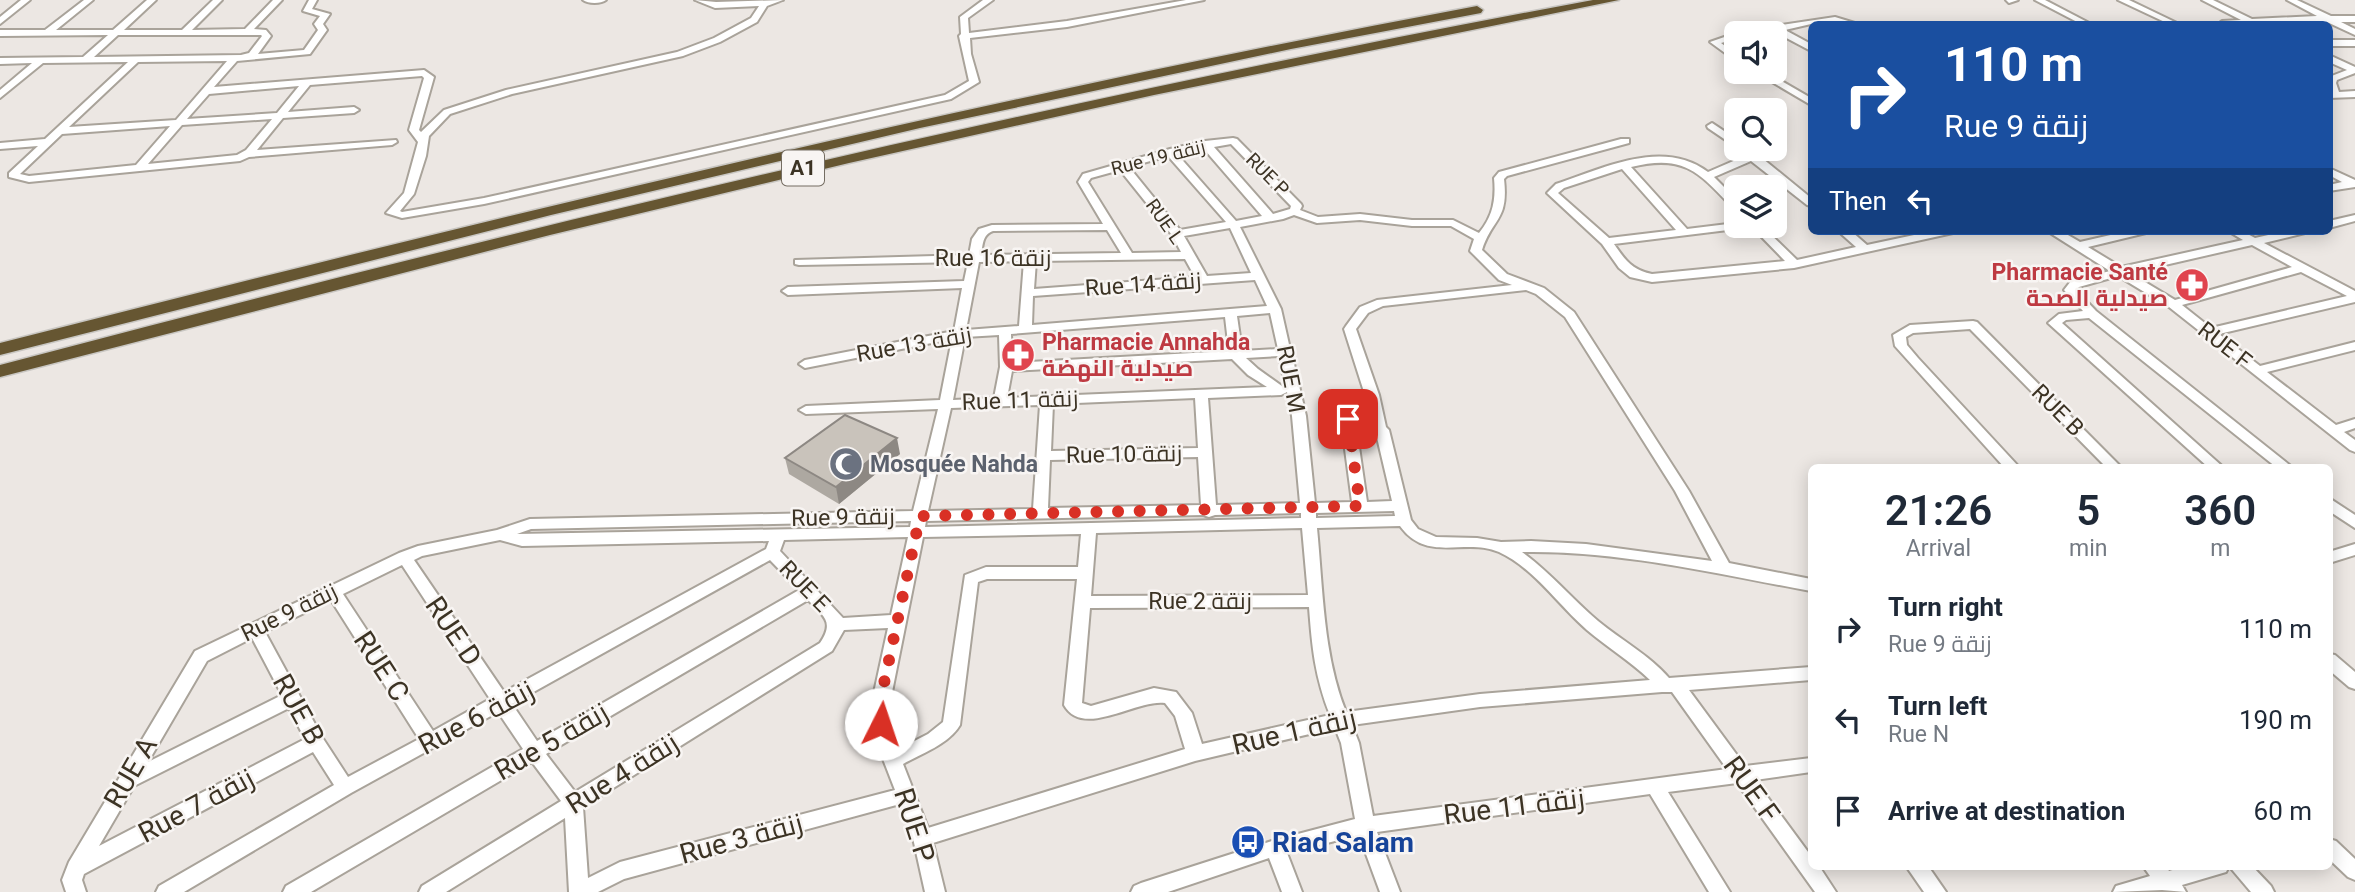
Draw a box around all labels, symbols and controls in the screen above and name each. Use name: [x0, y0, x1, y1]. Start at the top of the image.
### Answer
map controls: [1724, 21, 1787, 238]
button: sound: [1724, 21, 1787, 84]
text: 110 m: [1944, 36, 2083, 93]
icon: right: [1829, 49, 1920, 140]
button: search: [1724, 98, 1787, 161]
text: Rue 9 زنقة: [1944, 107, 2088, 145]
street label: Rue 19 زنقة: [1109, 135, 1208, 180]
street label: RUE P: [1241, 148, 1294, 201]
road number: A1: [782, 150, 824, 186]
button: layers: [1724, 175, 1787, 238]
icon: left: [1901, 182, 1939, 220]
text: Then: [1829, 186, 1887, 216]
street label: RUE L: [1141, 194, 1188, 248]
street label: Rue 16 زنقة: [935, 245, 1051, 272]
place label: Pharmacie Santé صيدلية الصحة: [1992, 259, 2168, 312]
pharmacy icon: Pharmacie Santé صيدلية الصحة: [2173, 266, 2211, 304]
street label: Rue 14 زنقة: [1084, 267, 1202, 302]
street label: RUE F: [2193, 316, 2257, 375]
street label: Rue 13 زنقة: [854, 321, 974, 368]
place label: Pharmacie Annahda صيدلية النهضة: [1042, 329, 1250, 382]
pharmacy icon: Pharmacie Annahda صيدلية النهضة: [999, 336, 1037, 374]
street label: RUE M: [1271, 343, 1310, 415]
street label: RUE B: [2026, 379, 2089, 442]
street label: Rue 11 زنقة: [961, 385, 1079, 416]
pin: [1318, 389, 1378, 449]
icon: arrive: [1329, 400, 1367, 438]
street label: Rue 10 زنقة: [1066, 440, 1182, 469]
mosque icon: Mosquée Nahda: [827, 445, 865, 483]
place label: Mosquée Nahda: [870, 451, 1038, 478]
text: 21:26: [1885, 486, 1992, 535]
text: 5: [2076, 486, 2100, 535]
text: 360: [2184, 486, 2256, 535]
street label: Rue 9 زنقة: [791, 503, 895, 532]
text: Arrival: [1906, 535, 1971, 562]
text: min: [2069, 535, 2107, 562]
text: m: [2210, 535, 2230, 562]
street label: RUE E: [774, 555, 836, 618]
street label: Rue 9 زنقة: [237, 578, 342, 647]
street label: Rue 2 زنقة: [1148, 588, 1252, 615]
street label: RUE D: [418, 590, 489, 672]
text: Turn right: [1888, 592, 2003, 622]
icon: right: [1829, 610, 1867, 648]
text: 110 m: [2239, 614, 2312, 644]
street label: RUE C: [347, 625, 416, 707]
text: Rue 9 زنقة: [1888, 631, 1992, 658]
street label: RUE B: [266, 668, 331, 750]
street label: Rue 6 زنقة: [413, 673, 540, 762]
position arrow: [844, 687, 918, 761]
text: Turn left: [1888, 691, 1987, 721]
street label: Rue 5 زنقة: [488, 696, 614, 787]
street label: Rue 1 زنقة: [1229, 701, 1359, 762]
icon: left: [1829, 701, 1867, 739]
text: 190 m: [2239, 705, 2312, 735]
text: Rue N: [1888, 721, 1949, 748]
street label: Rue 4 زنقة: [560, 726, 684, 821]
street label: RUE A: [97, 731, 164, 814]
street label: RUE F: [1717, 750, 1787, 829]
street label: Rue 7 زنقة: [133, 761, 260, 850]
street label: Rue 11 زنقة: [1442, 781, 1586, 832]
street label: RUE P: [887, 784, 942, 866]
icon: arrive: [1829, 792, 1867, 830]
text: Arrive at destination: [1888, 796, 2125, 826]
text: 60 m: [2254, 796, 2312, 826]
street label: Rue 3 زنقة: [676, 806, 806, 871]
bus stop icon: Riad Salam: [1229, 823, 1267, 861]
place label: Riad Salam: [1272, 826, 1414, 859]

